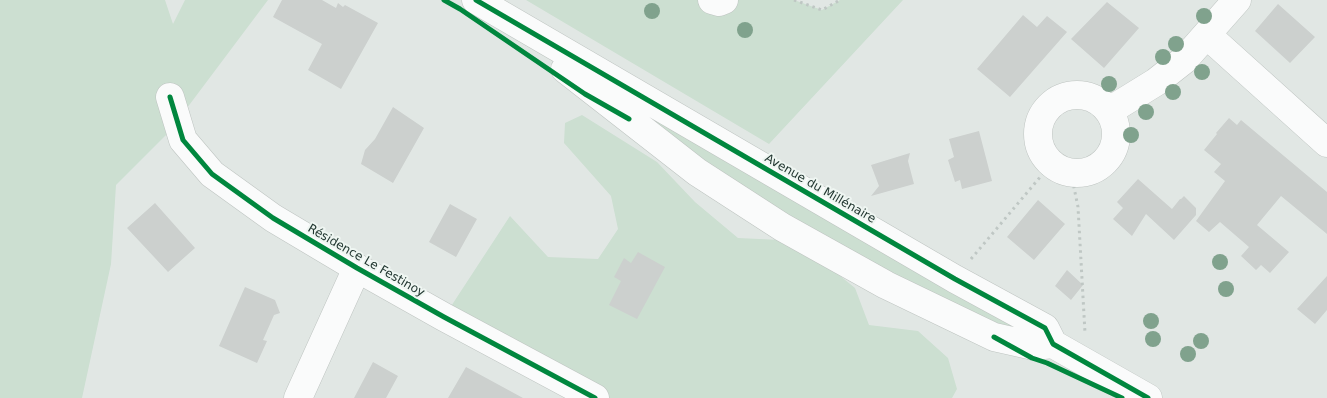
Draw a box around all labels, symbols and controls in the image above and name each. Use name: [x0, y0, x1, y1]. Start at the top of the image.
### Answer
street label: Avenue du Millénaire: [762, 151, 878, 227]
street label: Résidence Le Festinoy: [305, 222, 427, 300]

